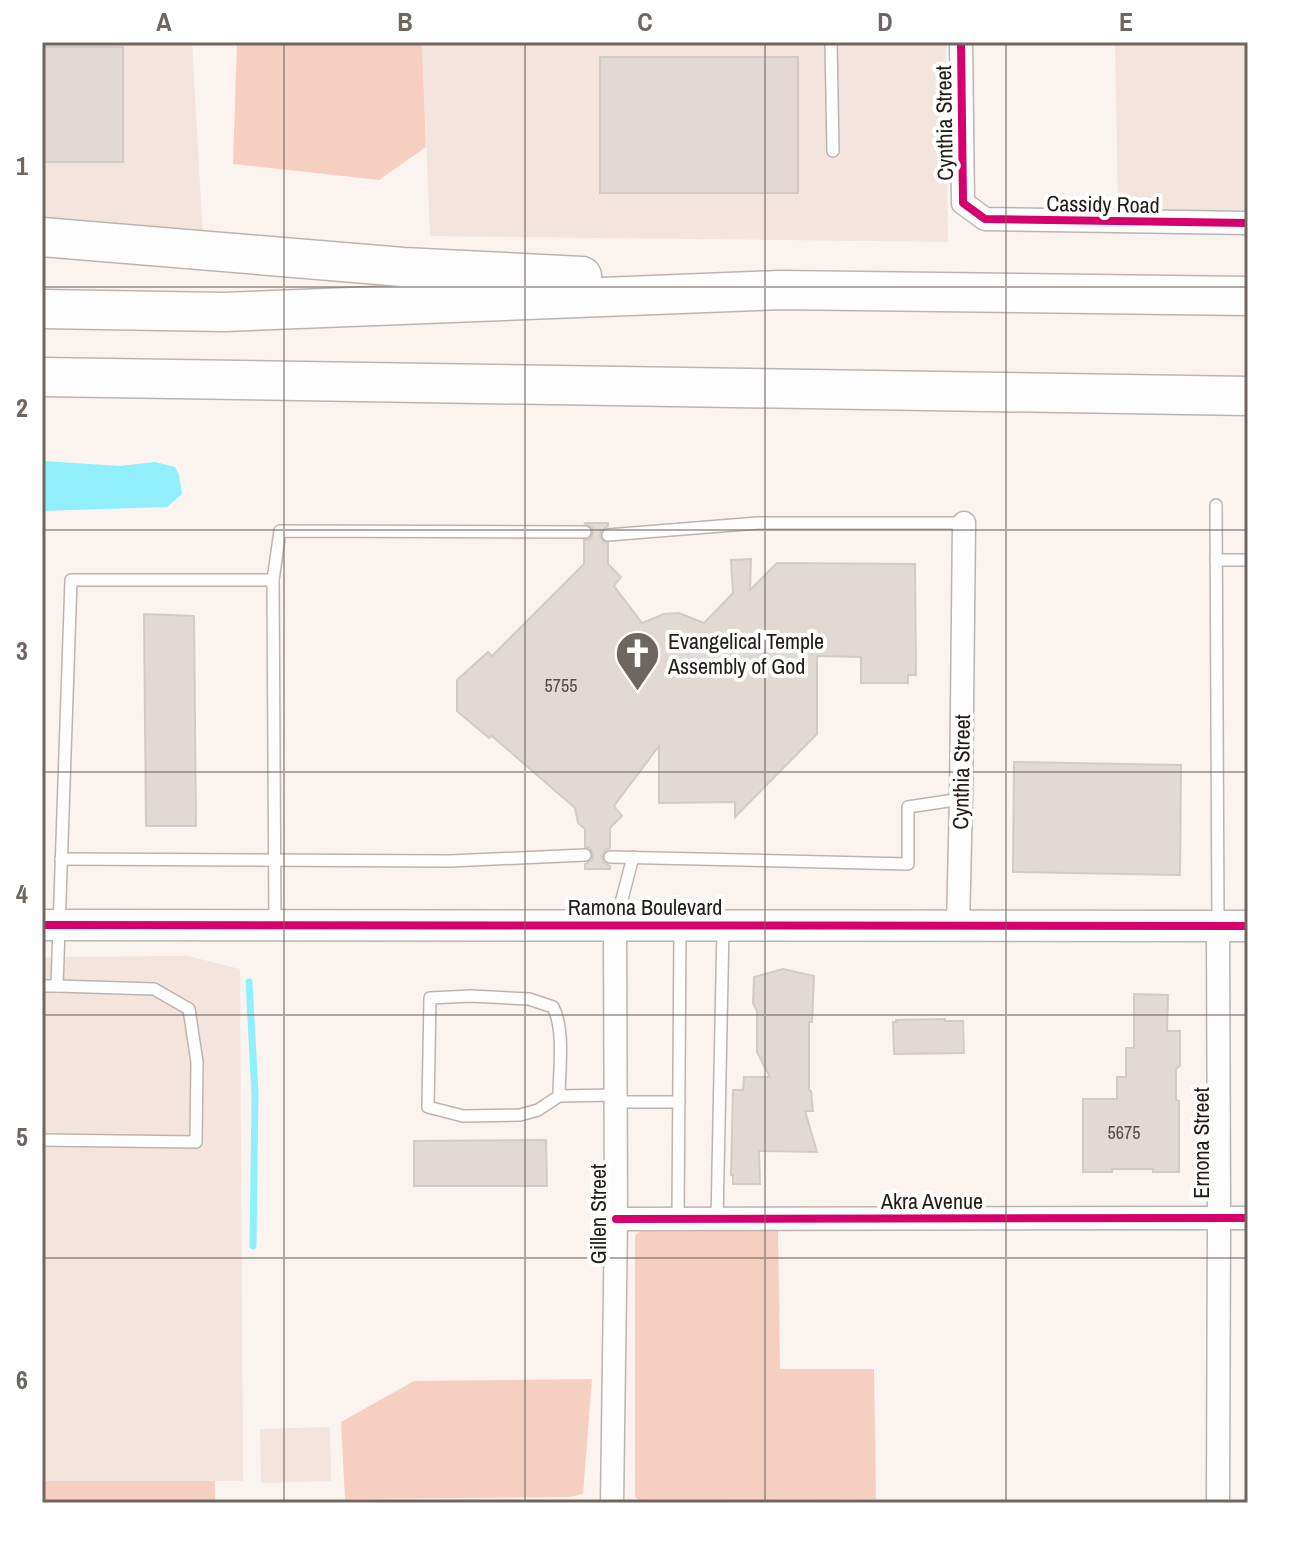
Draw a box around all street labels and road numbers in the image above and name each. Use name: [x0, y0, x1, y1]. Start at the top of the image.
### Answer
street label: Cynthia Street: [928, 65, 960, 181]
street label: Cassidy Road: [1046, 188, 1160, 220]
street label: Cynthia Street: [945, 714, 977, 830]
street label: Ramona Boulevard: [568, 892, 722, 922]
street label: Ernona Street: [1186, 1087, 1216, 1199]
street label: Gillen Street: [583, 1164, 613, 1264]
street label: Akra Avenue: [880, 1186, 983, 1216]

